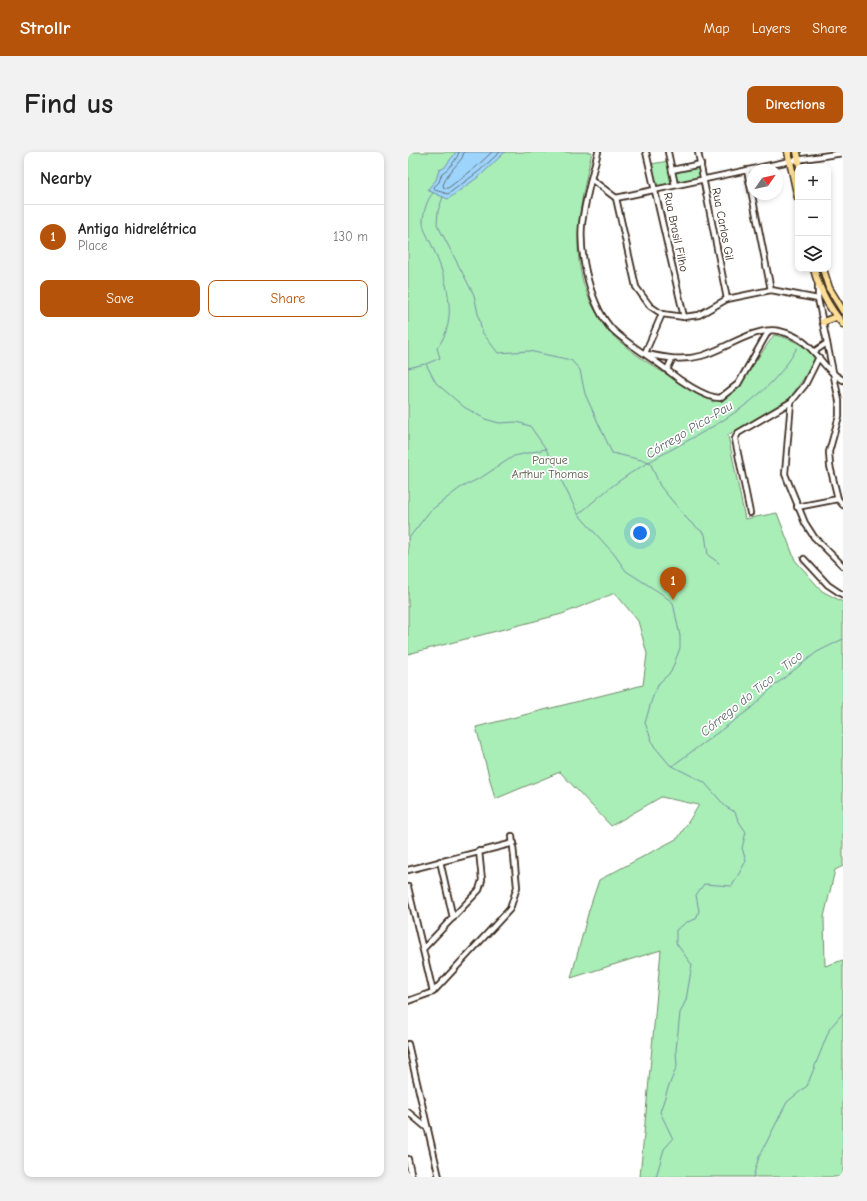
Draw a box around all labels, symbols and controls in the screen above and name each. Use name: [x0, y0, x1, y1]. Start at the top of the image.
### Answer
text: Strollr: [20, 17, 70, 39]
text: Map: [703, 20, 730, 37]
text: Layers: [752, 20, 790, 37]
text: Share: [812, 20, 847, 37]
button: Directions: [747, 86, 843, 123]
text: Find us: [24, 88, 113, 120]
north arrow: [747, 164, 783, 200]
map controls: [795, 164, 831, 272]
button: +: [795, 164, 831, 200]
text: Nearby: [40, 169, 91, 188]
street label: Rua Carlos Gil: [709, 187, 737, 261]
street label: Rua Brasil Filho: [661, 191, 691, 273]
button: −: [795, 200, 831, 236]
text: Antiga hidrelétrica: [78, 220, 197, 238]
text: 1: [50, 229, 56, 244]
text: 130 m: [333, 229, 368, 244]
button: layers: [795, 236, 831, 272]
text: Place: [78, 238, 108, 253]
button: Save: [40, 280, 200, 317]
button: Share: [208, 280, 368, 317]
water label: Córrego Pica-Pau: [643, 398, 736, 461]
park label: Parque Arthur Thomas: [512, 453, 588, 481]
your location: [630, 523, 650, 543]
pin: 1: [660, 567, 686, 600]
water label: Córrego do Tico - Tico: [697, 647, 806, 739]

